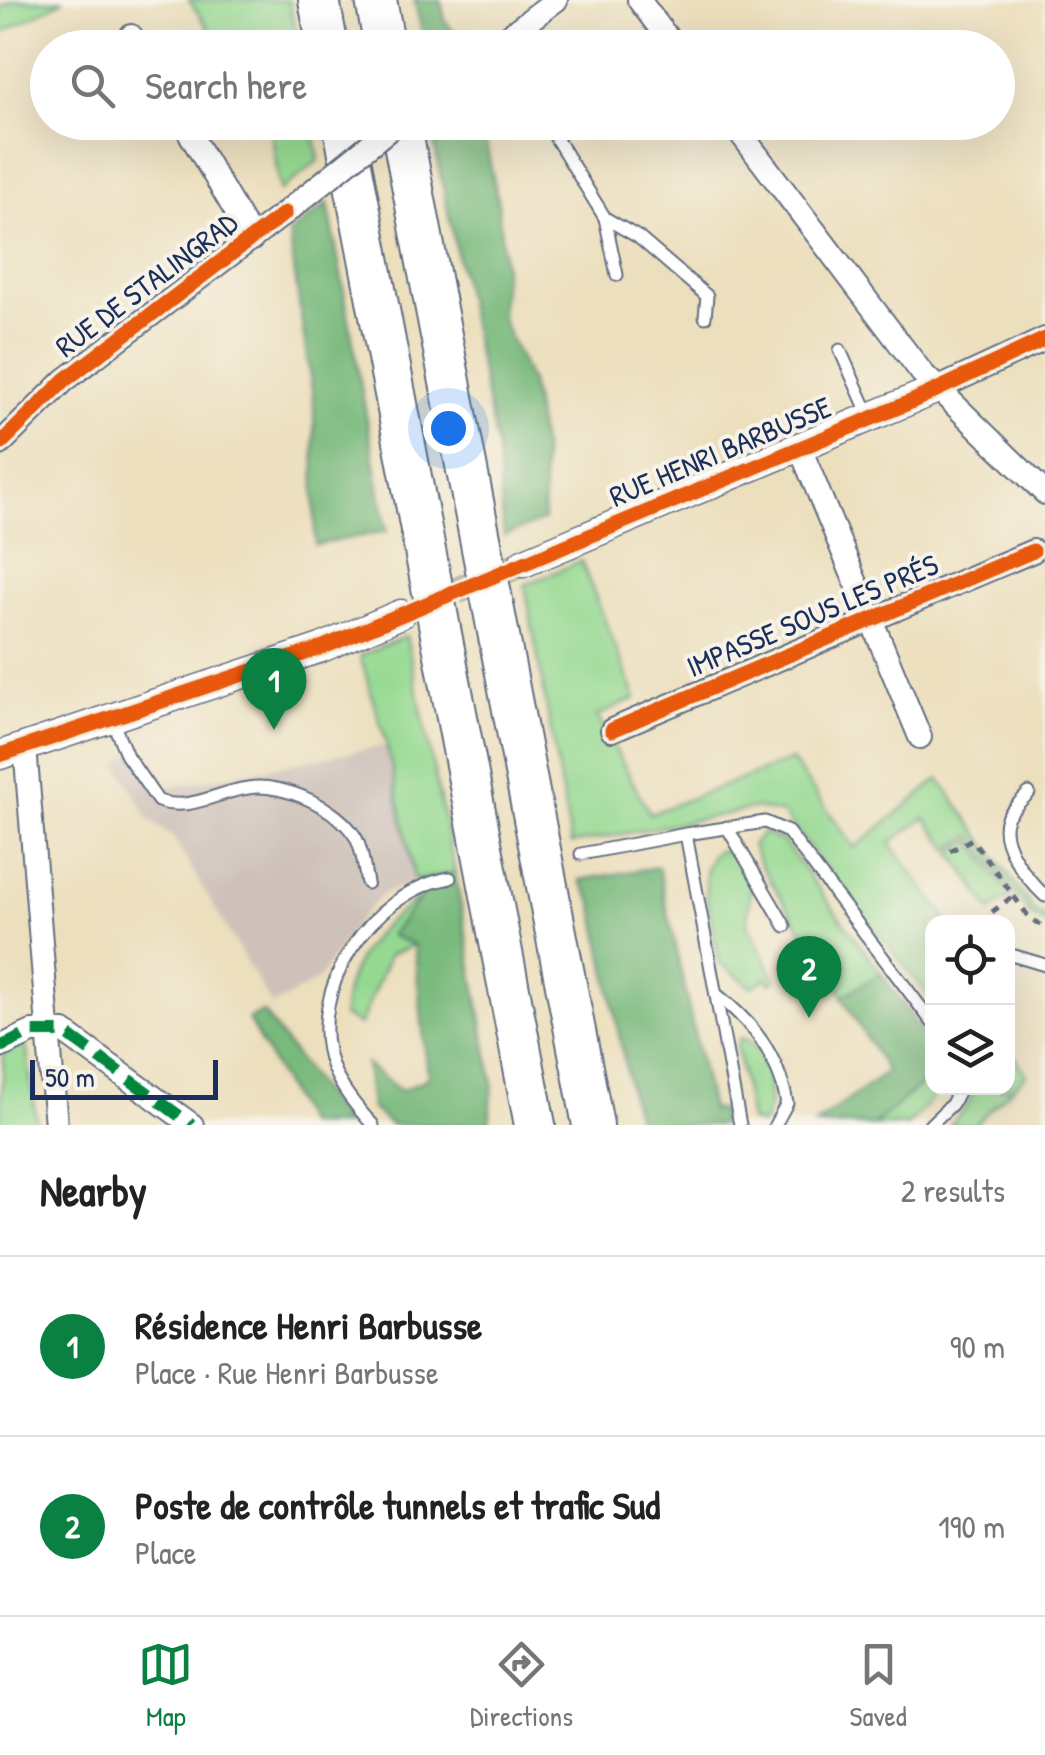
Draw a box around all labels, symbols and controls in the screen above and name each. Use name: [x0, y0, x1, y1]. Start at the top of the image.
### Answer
search box: [30, 30, 1015, 140]
icon: search: [65, 58, 120, 113]
text: Search here: [145, 59, 307, 111]
street label: RUE DE STALINGRAD: [47, 202, 246, 366]
street label: RUE HENRI BARBUSSE: [603, 386, 837, 516]
your location: [423, 403, 474, 454]
street label: IMPASSE SOUS LES PRÉS: [680, 544, 944, 686]
pin: 1: [242, 648, 306, 730]
map controls: [925, 915, 1015, 1095]
button: locate: [925, 915, 1015, 1005]
pin: 2: [776, 936, 842, 1018]
button: layers: [925, 1005, 1015, 1095]
scale bar: [30, 1055, 218, 1100]
text: 50 m: [45, 1058, 95, 1096]
text: Nearby: [40, 1162, 147, 1219]
text: 2 results: [901, 1169, 1005, 1212]
text: Résidence Henri Barbusse: [135, 1299, 482, 1351]
text: 1: [67, 1325, 78, 1368]
text: 90 m: [950, 1325, 1005, 1368]
text: Place · Rue Henri Barbusse: [135, 1351, 439, 1394]
text: Poste de contrôle tunnels et trafic Sud: [135, 1479, 660, 1531]
text: 2: [65, 1505, 80, 1548]
text: 190 m: [938, 1505, 1005, 1548]
text: Place: [135, 1531, 197, 1574]
tab: Map: [138, 1637, 193, 1735]
tab: Directions: [470, 1637, 573, 1735]
tab: Saved: [850, 1637, 907, 1735]

